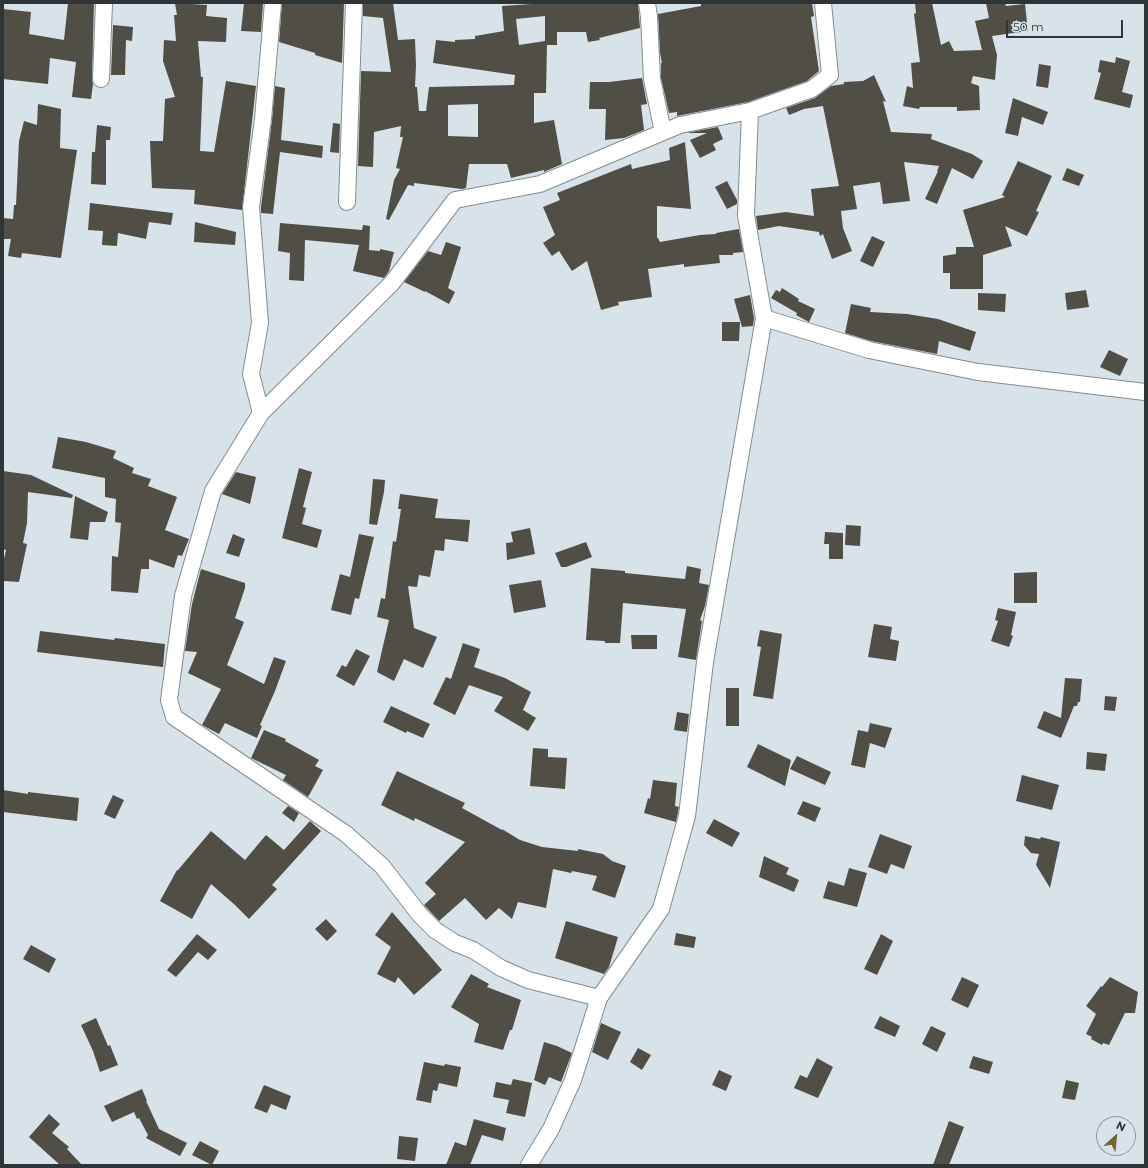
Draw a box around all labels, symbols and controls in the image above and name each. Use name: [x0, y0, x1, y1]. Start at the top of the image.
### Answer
scale bar: [1008, 12, 1125, 38]
text: 50 m: [1013, 19, 1044, 34]
north arrow: [1096, 1116, 1136, 1156]
text: N: [1114, 1118, 1128, 1134]

